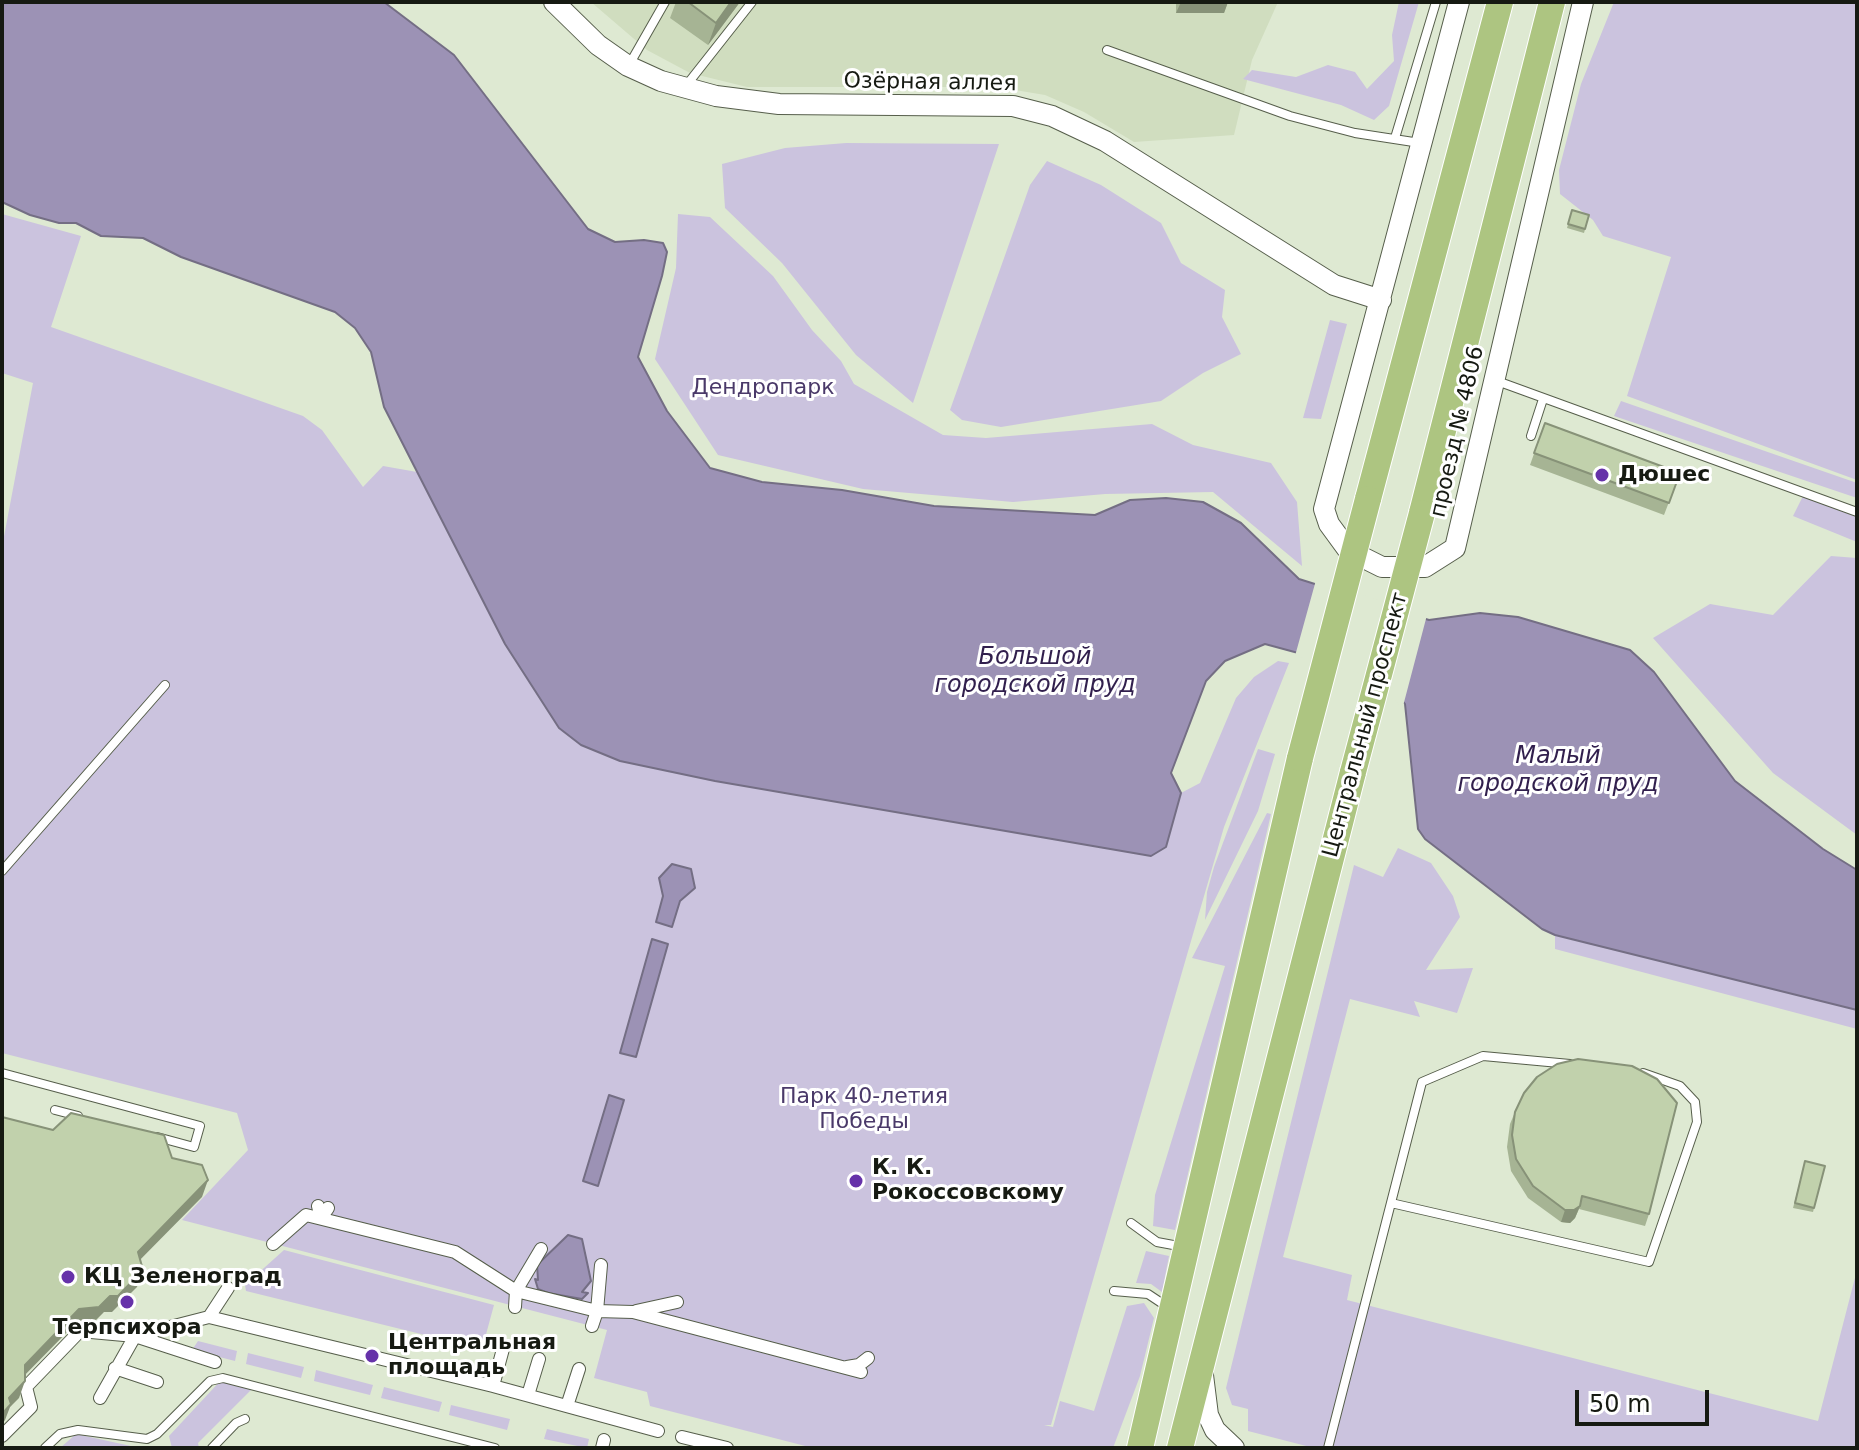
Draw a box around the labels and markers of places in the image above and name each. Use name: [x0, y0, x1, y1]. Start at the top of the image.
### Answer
place label: Дюшес: [1618, 462, 1710, 488]
marker: Дюшес: [1593, 466, 1611, 484]
place label: К. К. Рокоссовскому: [872, 1155, 1064, 1206]
marker: К. К. Рокоссовскому: [847, 1172, 865, 1190]
place label: КЦ Зеленоград: [84, 1264, 282, 1290]
marker: КЦ Зеленоград: [59, 1268, 77, 1286]
marker: Терпсихора: [118, 1293, 136, 1311]
place label: Терпсихора: [52, 1315, 202, 1341]
place label: Центральная площадь: [388, 1330, 556, 1382]
marker: Центральная площадь: [363, 1347, 381, 1365]

